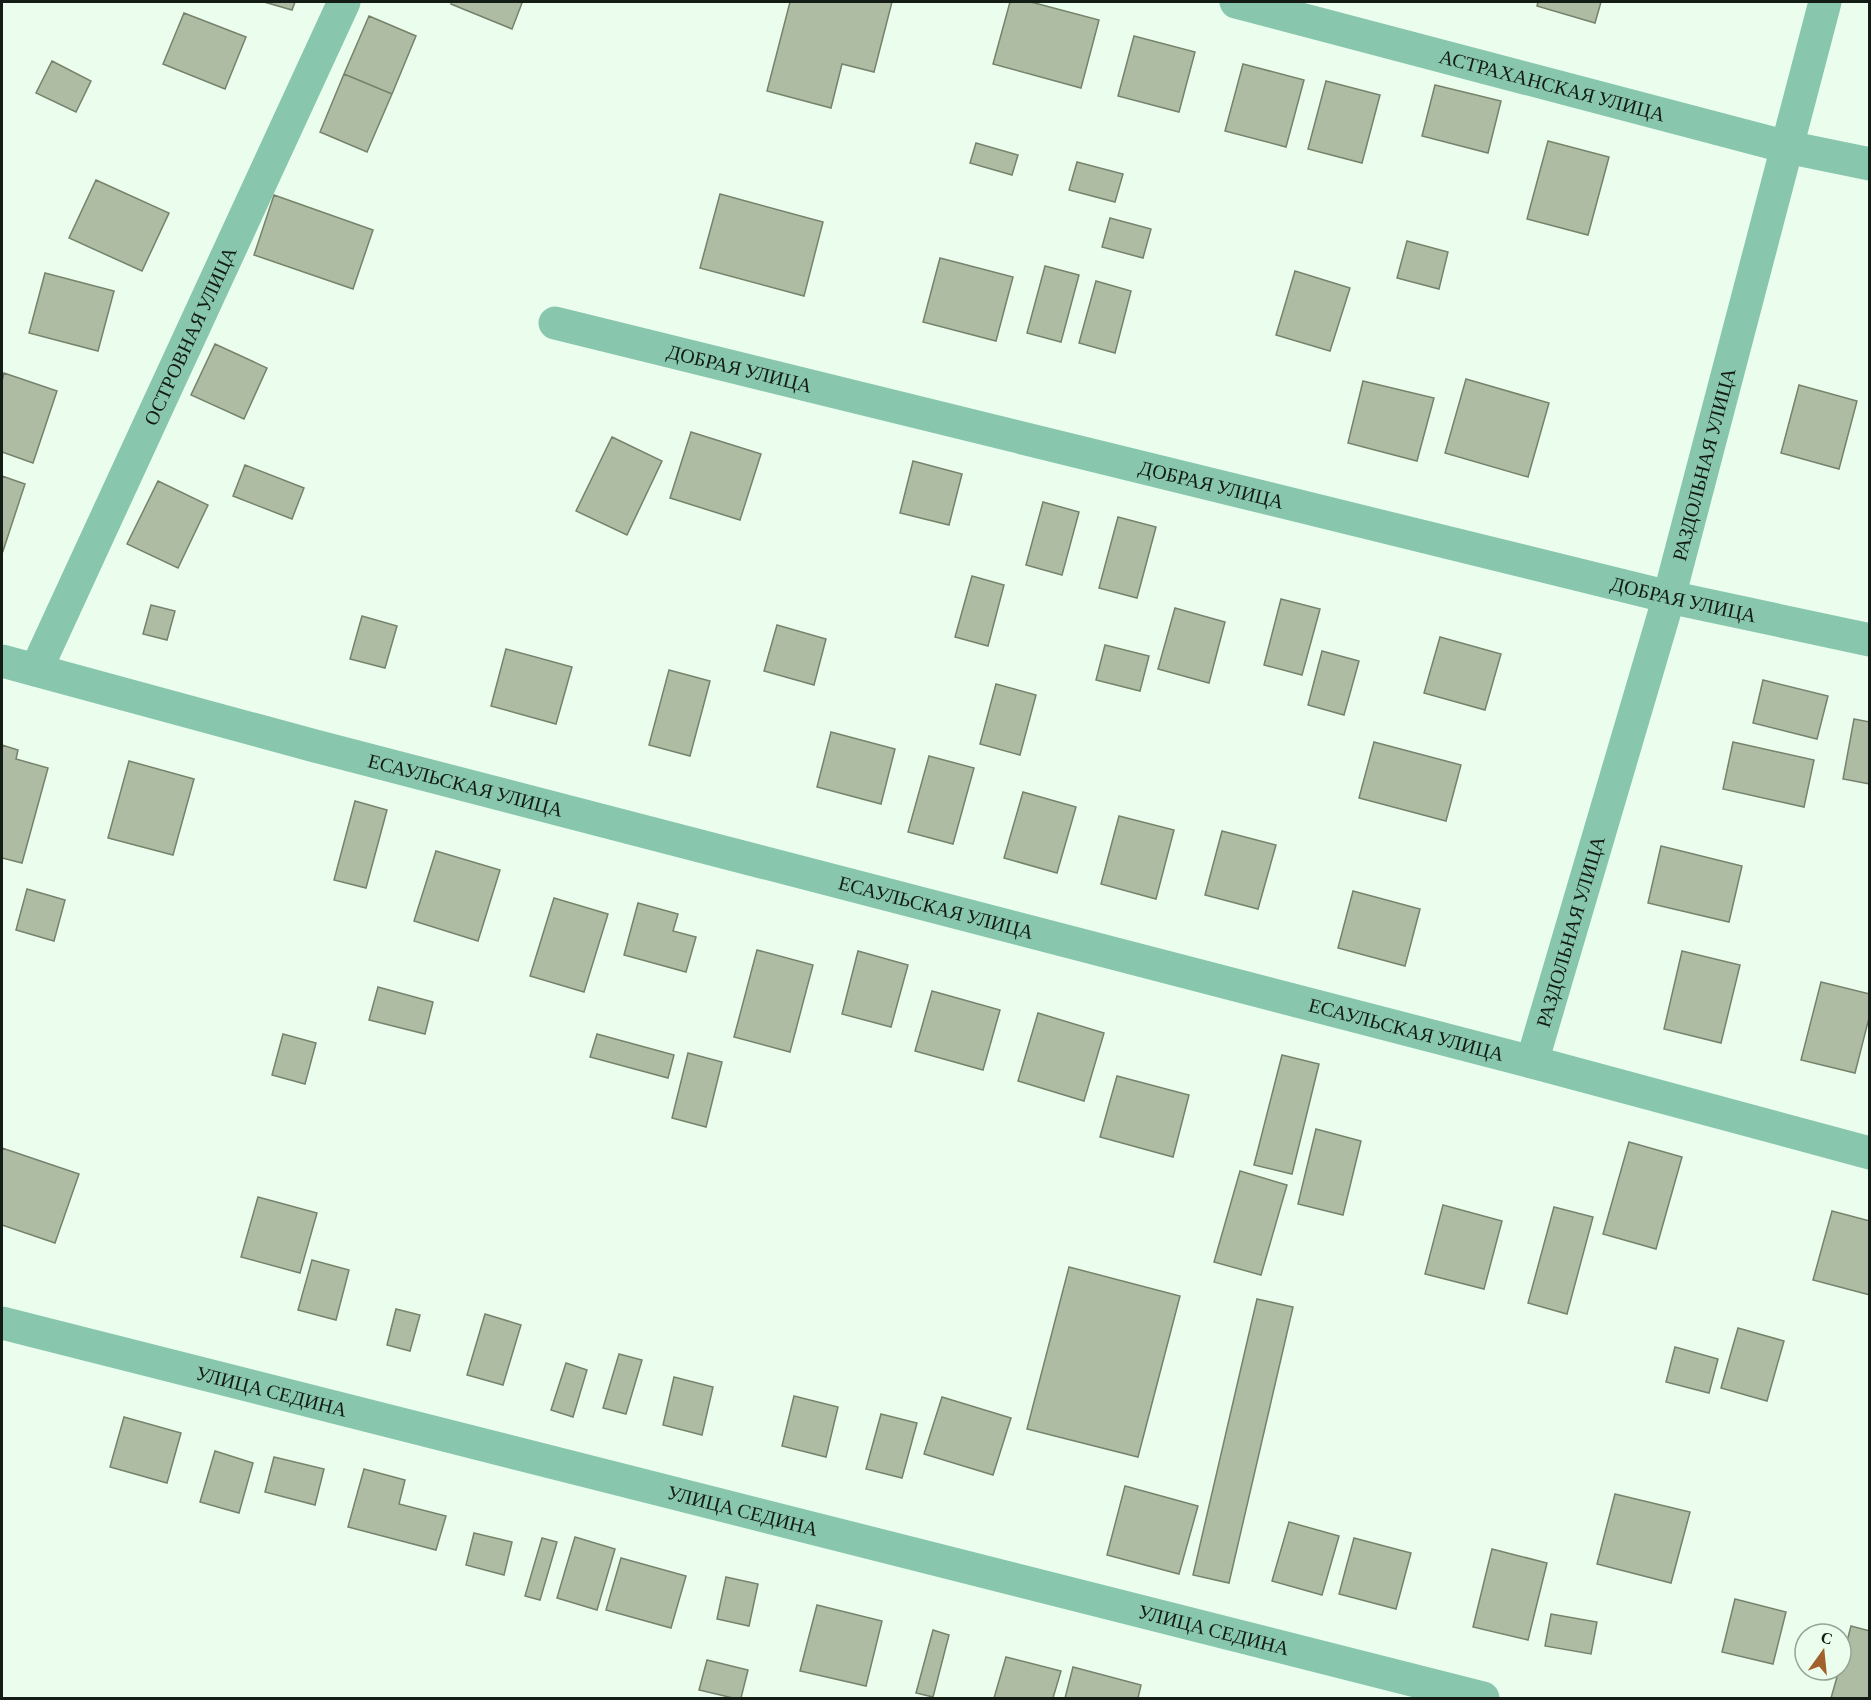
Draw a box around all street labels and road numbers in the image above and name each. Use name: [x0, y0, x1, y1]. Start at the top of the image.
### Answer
street label: АСТРАХАНСКАЯ УЛИЦА: [1437, 45, 1668, 126]
street label: ОСТРОВНАЯ УЛИЦА: [139, 243, 241, 429]
street label: ДОБРАЯ УЛИЦА: [665, 340, 815, 397]
street label: РАЗДОЛЬНАЯ УЛИЦА: [1668, 365, 1740, 563]
street label: ДОБРАЯ УЛИЦА: [1136, 456, 1287, 513]
street label: ДОБРАЯ УЛИЦА: [1608, 572, 1759, 627]
street label: ЕСАУЛЬСКАЯ УЛИЦА: [366, 749, 566, 821]
street label: РАЗДОЛЬНАЯ УЛИЦА: [1532, 833, 1609, 1030]
street label: ЕСАУЛЬСКАЯ УЛИЦА: [836, 871, 1037, 943]
street label: ЕСАУЛЬСКАЯ УЛИЦА: [1307, 994, 1507, 1065]
street label: УЛИЦА СЕДИНА: [194, 1362, 350, 1421]
street label: УЛИЦА СЕДИНА: [665, 1481, 821, 1540]
street label: УЛИЦА СЕДИНА: [1136, 1600, 1292, 1660]

